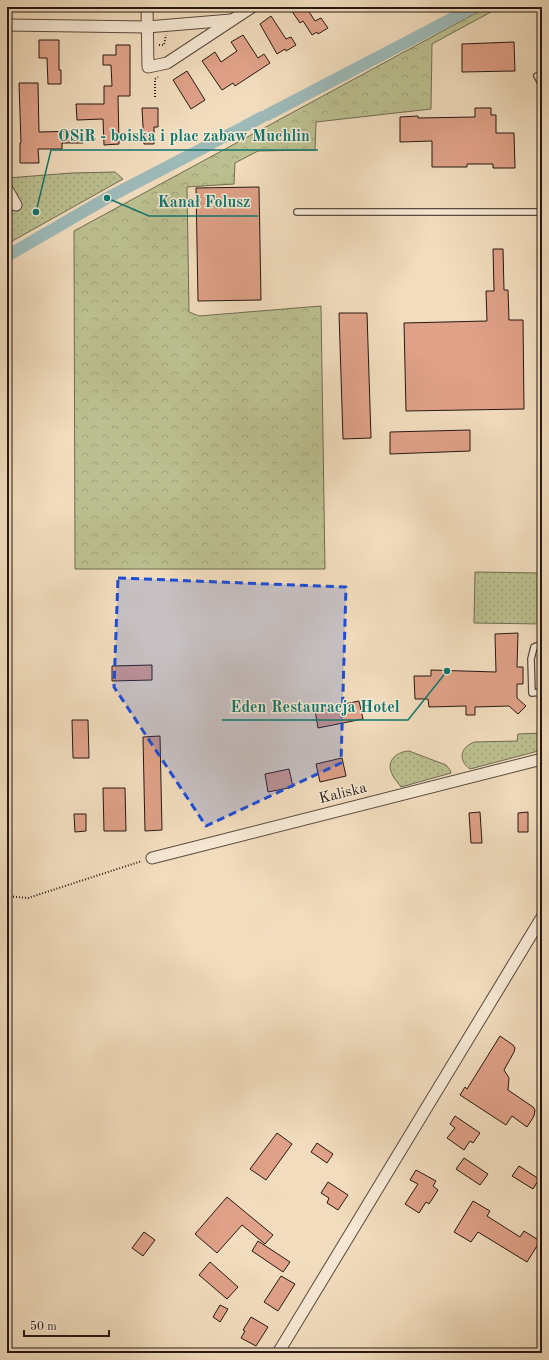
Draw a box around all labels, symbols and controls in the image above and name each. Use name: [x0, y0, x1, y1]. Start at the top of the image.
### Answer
callout: OSiR - boiska i plac zabaw Muchlin: [51, 122, 318, 150]
text: OSiR - boiska i plac zabaw Muchlin: [58, 129, 310, 145]
callout: Kanał Folusz: [149, 188, 258, 216]
text: Kanał Folusz: [158, 195, 250, 211]
callout: Eden Restauracja Hotel: [222, 692, 408, 720]
text: Eden Restauracja Hotel: [230, 700, 400, 716]
street label: Kaliska: [318, 781, 369, 807]
scale bar: [24, 1312, 109, 1338]
text: 50 m: [30, 1320, 57, 1333]

